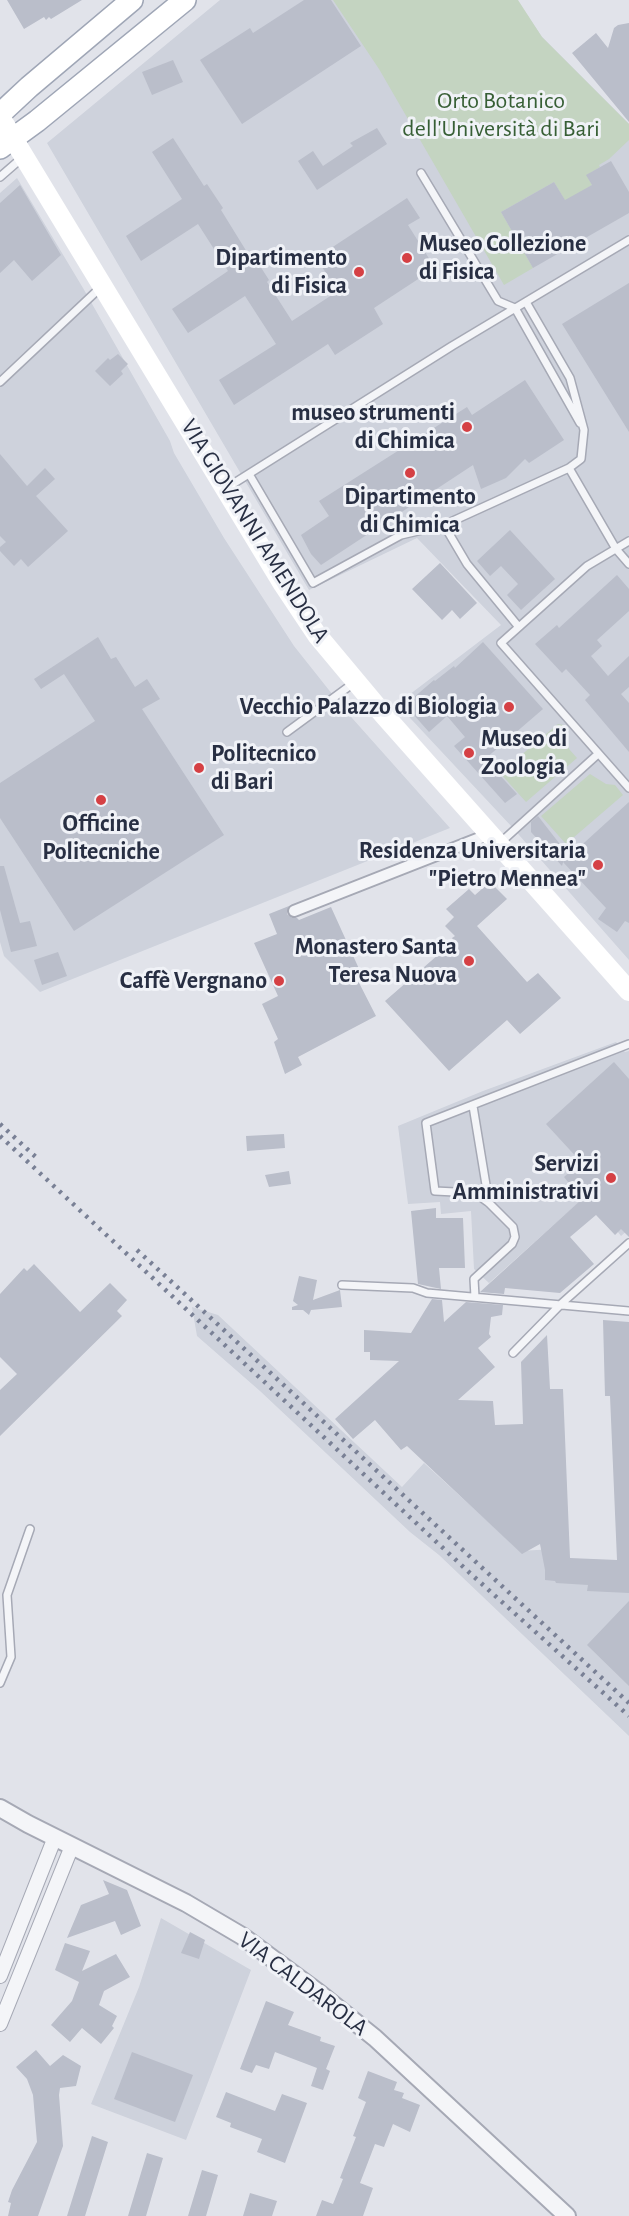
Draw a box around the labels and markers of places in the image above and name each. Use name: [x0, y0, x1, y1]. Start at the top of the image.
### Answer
place label: Museo Collezione di Fisica: [419, 230, 586, 286]
place label: Dipartimento di Fisica: [215, 244, 347, 300]
marker: Museo Collezione di Fisica: [400, 251, 414, 265]
marker: Dipartimento di Fisica: [352, 265, 366, 279]
place label: museo strumenti di Chimica: [291, 399, 455, 455]
marker: museo strumenti di Chimica: [460, 420, 474, 434]
marker: Dipartimento di Chimica: [403, 466, 417, 480]
place label: Dipartimento di Chimica: [344, 483, 476, 539]
place label: Vecchio Palazzo di Biologia: [240, 693, 497, 721]
marker: Vecchio Palazzo di Biologia: [502, 700, 516, 714]
place label: Museo di Zoologia: [481, 725, 567, 781]
place label: Politecnico di Bari: [211, 740, 316, 796]
marker: Museo di Zoologia: [462, 746, 476, 760]
marker: Politecnico di Bari: [192, 761, 206, 775]
marker: Officine Politecniche: [94, 793, 108, 807]
place label: Officine Politecniche: [42, 810, 160, 866]
place label: Residenza Universitaria "Pietro Mennea": [359, 837, 586, 893]
marker: Residenza Universitaria "Pietro Mennea": [591, 858, 605, 872]
place label: Monastero Santa Teresa Nuova: [295, 933, 457, 989]
marker: Monastero Santa Teresa Nuova: [462, 954, 476, 968]
place label: Caffè Vergnano: [120, 967, 267, 995]
marker: Caffè Vergnano: [272, 974, 286, 988]
place label: Servizi Amministrativi: [453, 1150, 599, 1206]
marker: Servizi Amministrativi: [604, 1171, 618, 1185]

